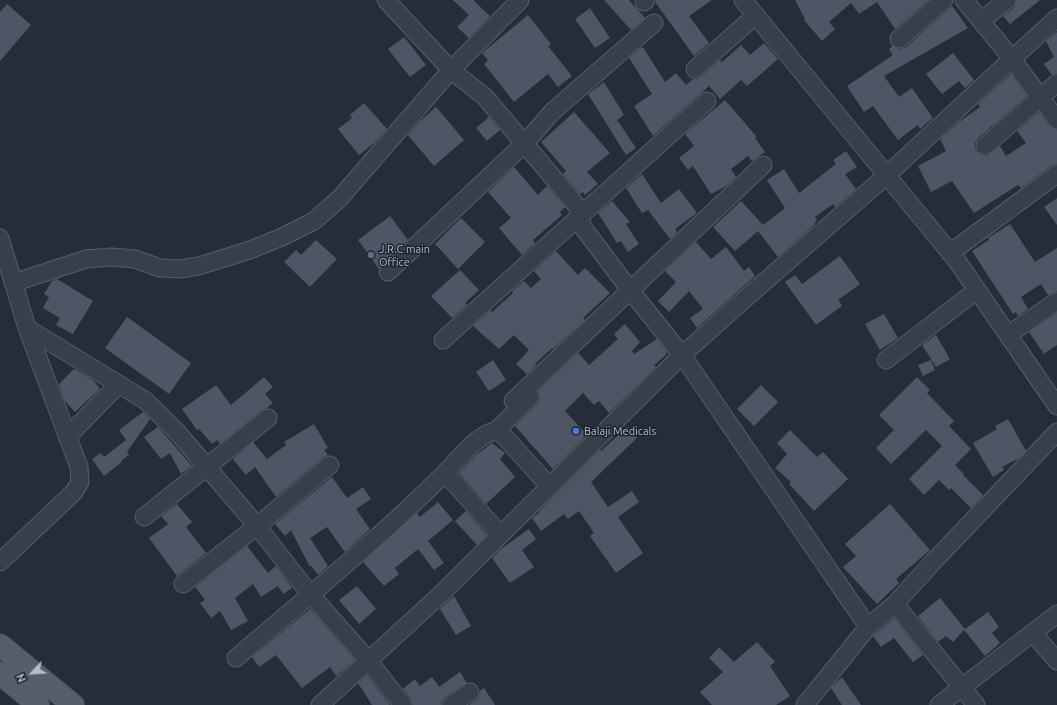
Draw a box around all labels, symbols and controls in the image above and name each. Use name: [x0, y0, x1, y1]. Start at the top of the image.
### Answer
place label: J.R.C main Office: [379, 242, 430, 268]
marker: J.R.C main Office: [366, 250, 376, 260]
place label: Balaji Medicals: [584, 424, 656, 438]
marker: Balaji Medicals: [571, 426, 581, 436]
north arrow: [12, 653, 52, 693]
text: N: [14, 672, 28, 684]

